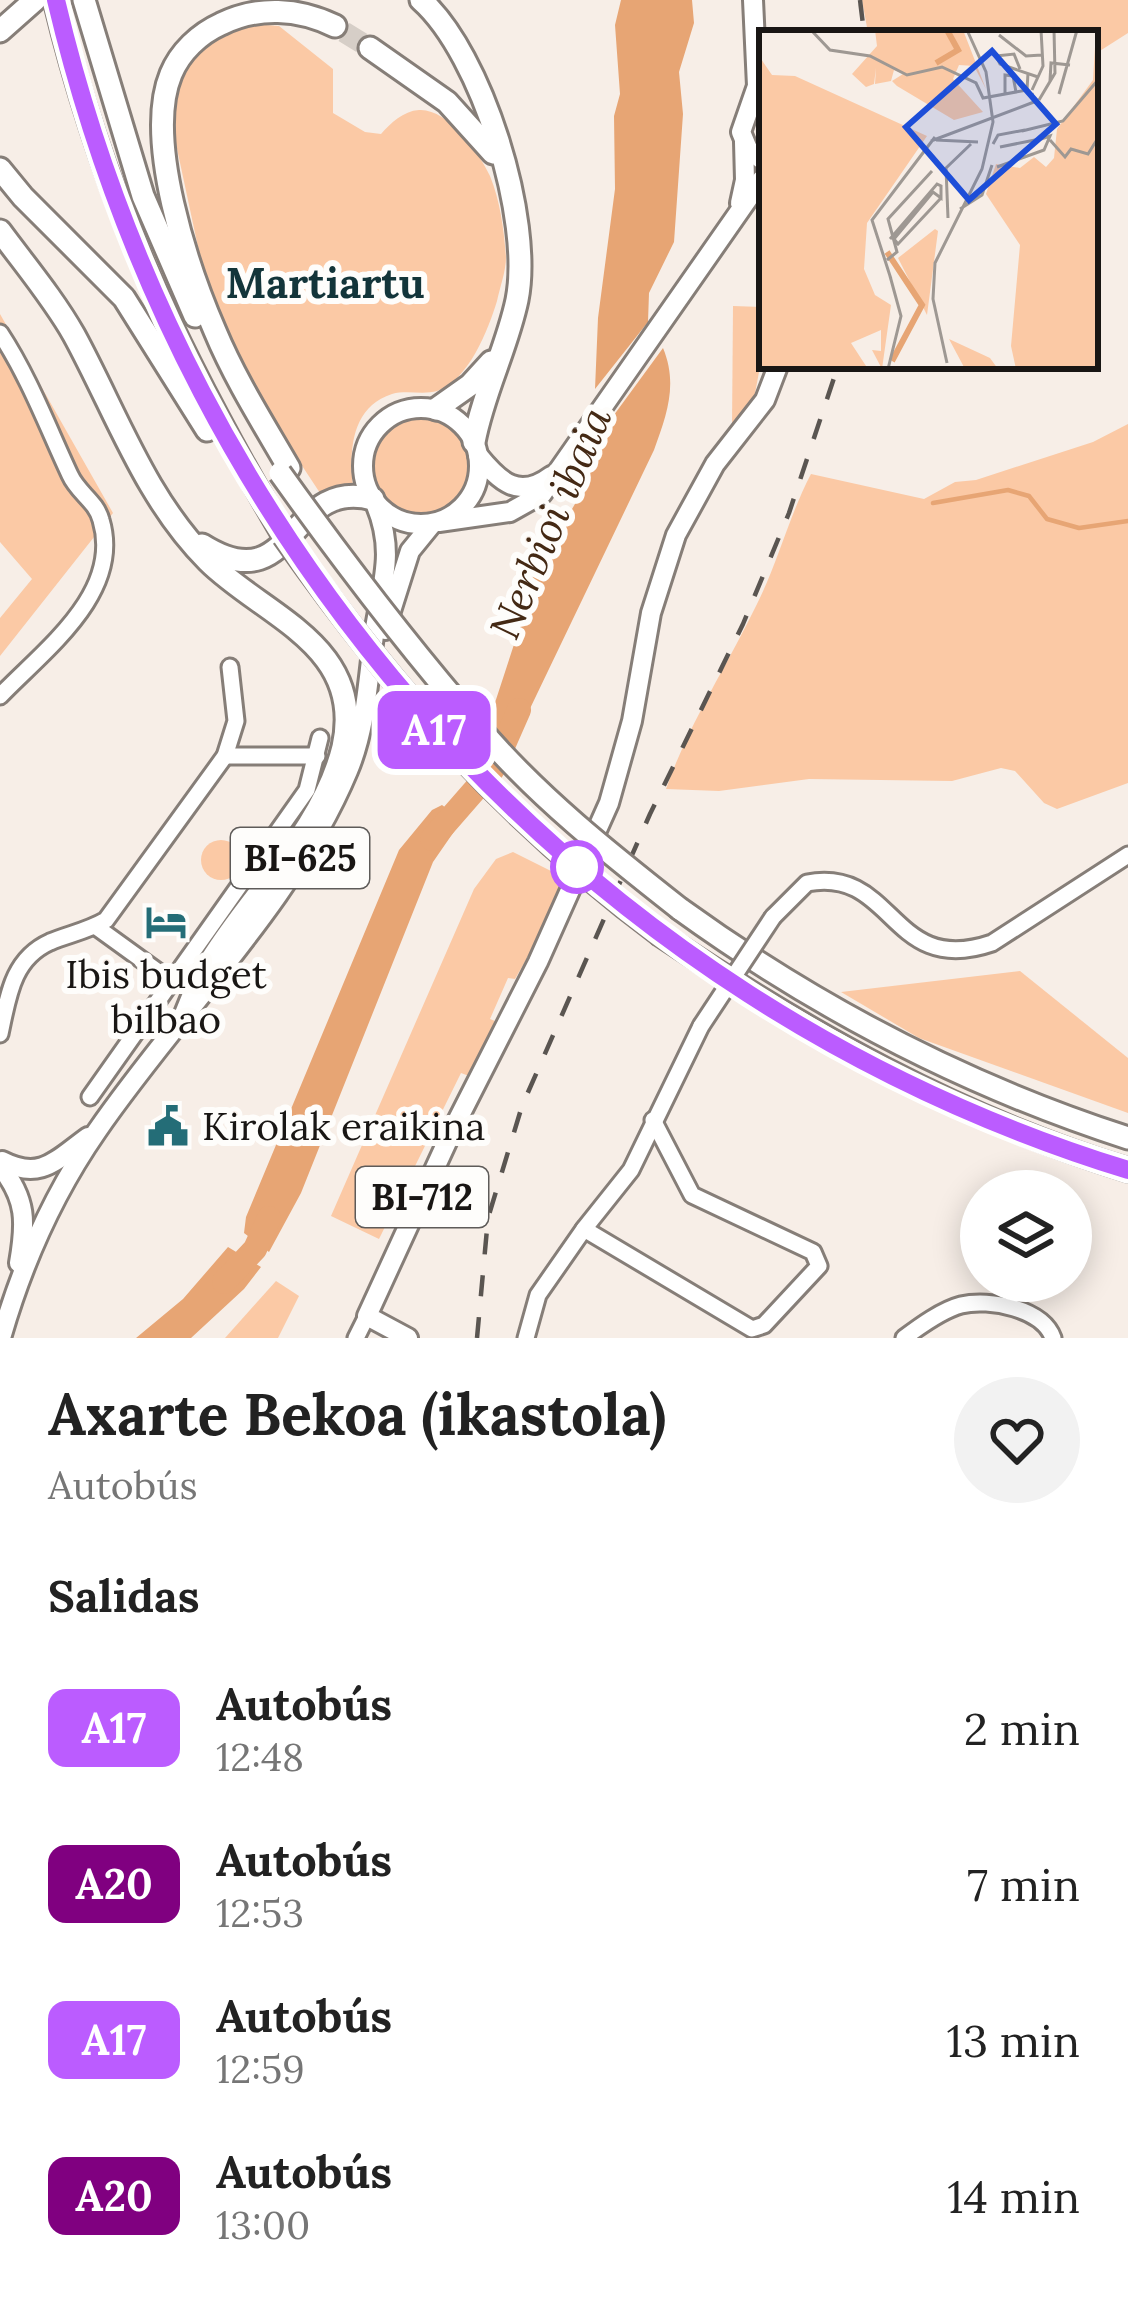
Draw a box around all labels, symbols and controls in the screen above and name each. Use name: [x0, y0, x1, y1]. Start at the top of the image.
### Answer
inset map: [759, 30, 1098, 369]
district label: Martiartu: [225, 256, 425, 310]
water label: Nerbioi ibaia: [477, 398, 623, 647]
line badge: A17: [365, 691, 503, 769]
text: A17: [402, 703, 466, 757]
road number: BI-625: [231, 828, 369, 888]
unlabelled marker: [552, 842, 602, 892]
hotel icon: Ibis budget bilbao: [143, 899, 189, 945]
place label: Ibis budget bilbao: [65, 949, 267, 1044]
place label: Kirolak eraikina: [202, 1101, 486, 1151]
public building icon: Kirolak eraikina: [145, 1103, 191, 1149]
road number: BI-712: [356, 1167, 488, 1227]
map controls: [960, 1170, 1092, 1302]
button: layers: [960, 1170, 1092, 1302]
button: heart: [954, 1377, 1080, 1503]
text: Axarte Bekoa (ikastola): [48, 1378, 666, 1451]
text: Autobús: [48, 1460, 198, 1510]
text: Salidas: [48, 1567, 199, 1624]
text: Autobús: [216, 1675, 392, 1732]
text: 2 min: [964, 1700, 1080, 1757]
text: A17: [82, 1701, 146, 1755]
text: 12:48: [216, 1732, 304, 1782]
text: Autobús: [216, 1831, 392, 1888]
text: 7 min: [967, 1856, 1080, 1913]
text: A20: [75, 1857, 153, 1911]
text: 12:53: [216, 1888, 304, 1938]
text: Autobús: [216, 1987, 392, 2044]
text: 13 min: [947, 2012, 1080, 2069]
text: A17: [82, 2013, 146, 2067]
text: 12:59: [216, 2044, 305, 2094]
text: Autobús: [216, 2143, 392, 2200]
text: 14 min: [947, 2168, 1080, 2225]
text: A20: [75, 2169, 153, 2223]
text: 13:00: [216, 2200, 310, 2250]

